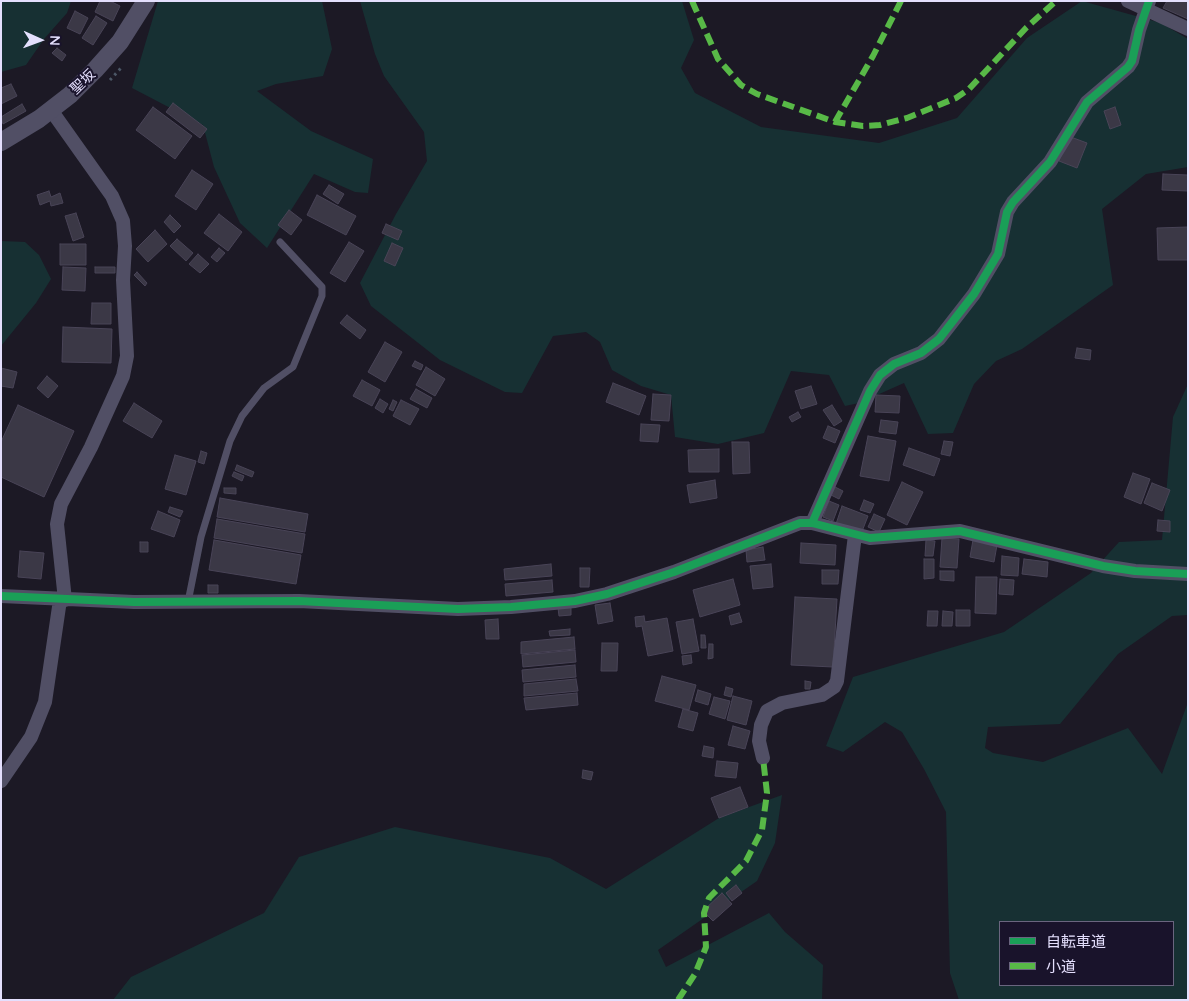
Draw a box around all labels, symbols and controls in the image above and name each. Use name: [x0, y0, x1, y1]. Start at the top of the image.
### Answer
north arrow: [15, 15, 65, 65]
text: N: [46, 35, 64, 46]
street label: 聖坂: [67, 66, 99, 98]
legend: [999, 921, 1174, 986]
text: 自転車道: [1046, 932, 1106, 951]
text: 小道: [1046, 957, 1076, 976]

